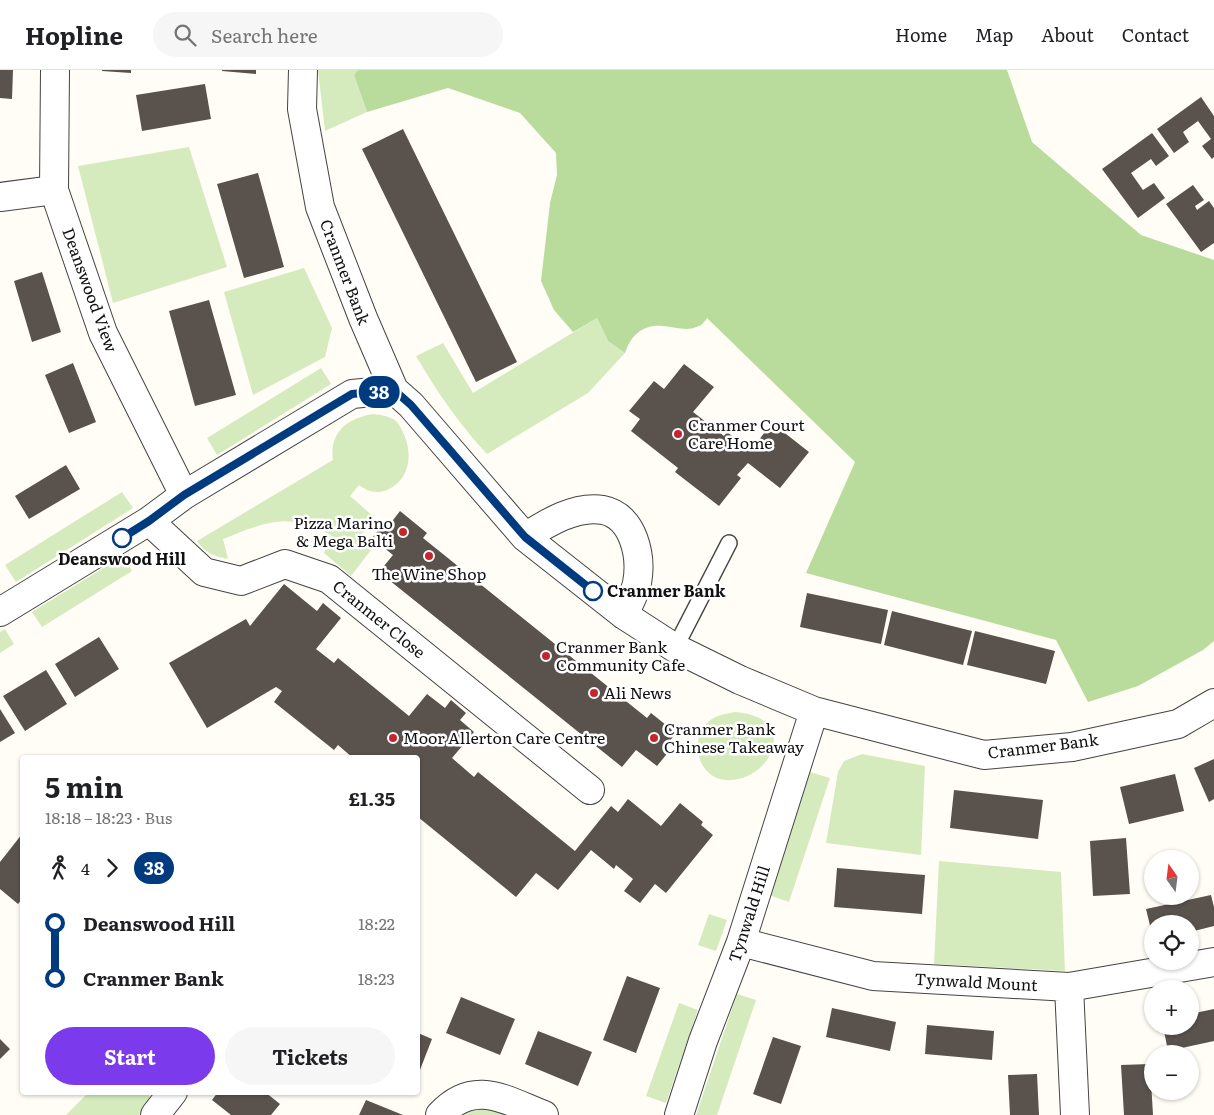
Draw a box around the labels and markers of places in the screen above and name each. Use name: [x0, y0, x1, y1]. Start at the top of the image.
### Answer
place label: Cranmer Court Care Home: [688, 412, 805, 454]
marker: Cranmer Court Care Home: [672, 428, 684, 440]
place label: Pizza Marino & Mega Balti: [294, 510, 393, 552]
marker: Pizza Marino & Mega Balti: [397, 526, 409, 538]
marker: Deanswood Hill: [112, 528, 132, 548]
place label: Deanswood Hill: [58, 546, 186, 570]
marker: The Wine Shop: [423, 550, 435, 562]
place label: The Wine Shop: [372, 561, 487, 585]
place label: Cranmer Bank: [607, 578, 726, 602]
marker: Cranmer Bank: [583, 581, 603, 601]
place label: Cranmer Bank Community Cafe: [556, 634, 685, 676]
marker: Cranmer Bank Community Cafe: [540, 650, 552, 662]
place label: Ali News: [604, 680, 671, 704]
marker: Ali News: [588, 687, 600, 699]
place label: Cranmer Bank Chinese Takeaway: [664, 716, 805, 758]
place label: Moor Allerton Care Centre: [403, 725, 605, 749]
marker: Moor Allerton Care Centre: [387, 732, 399, 744]
marker: Cranmer Bank Chinese Takeaway: [648, 732, 660, 744]

